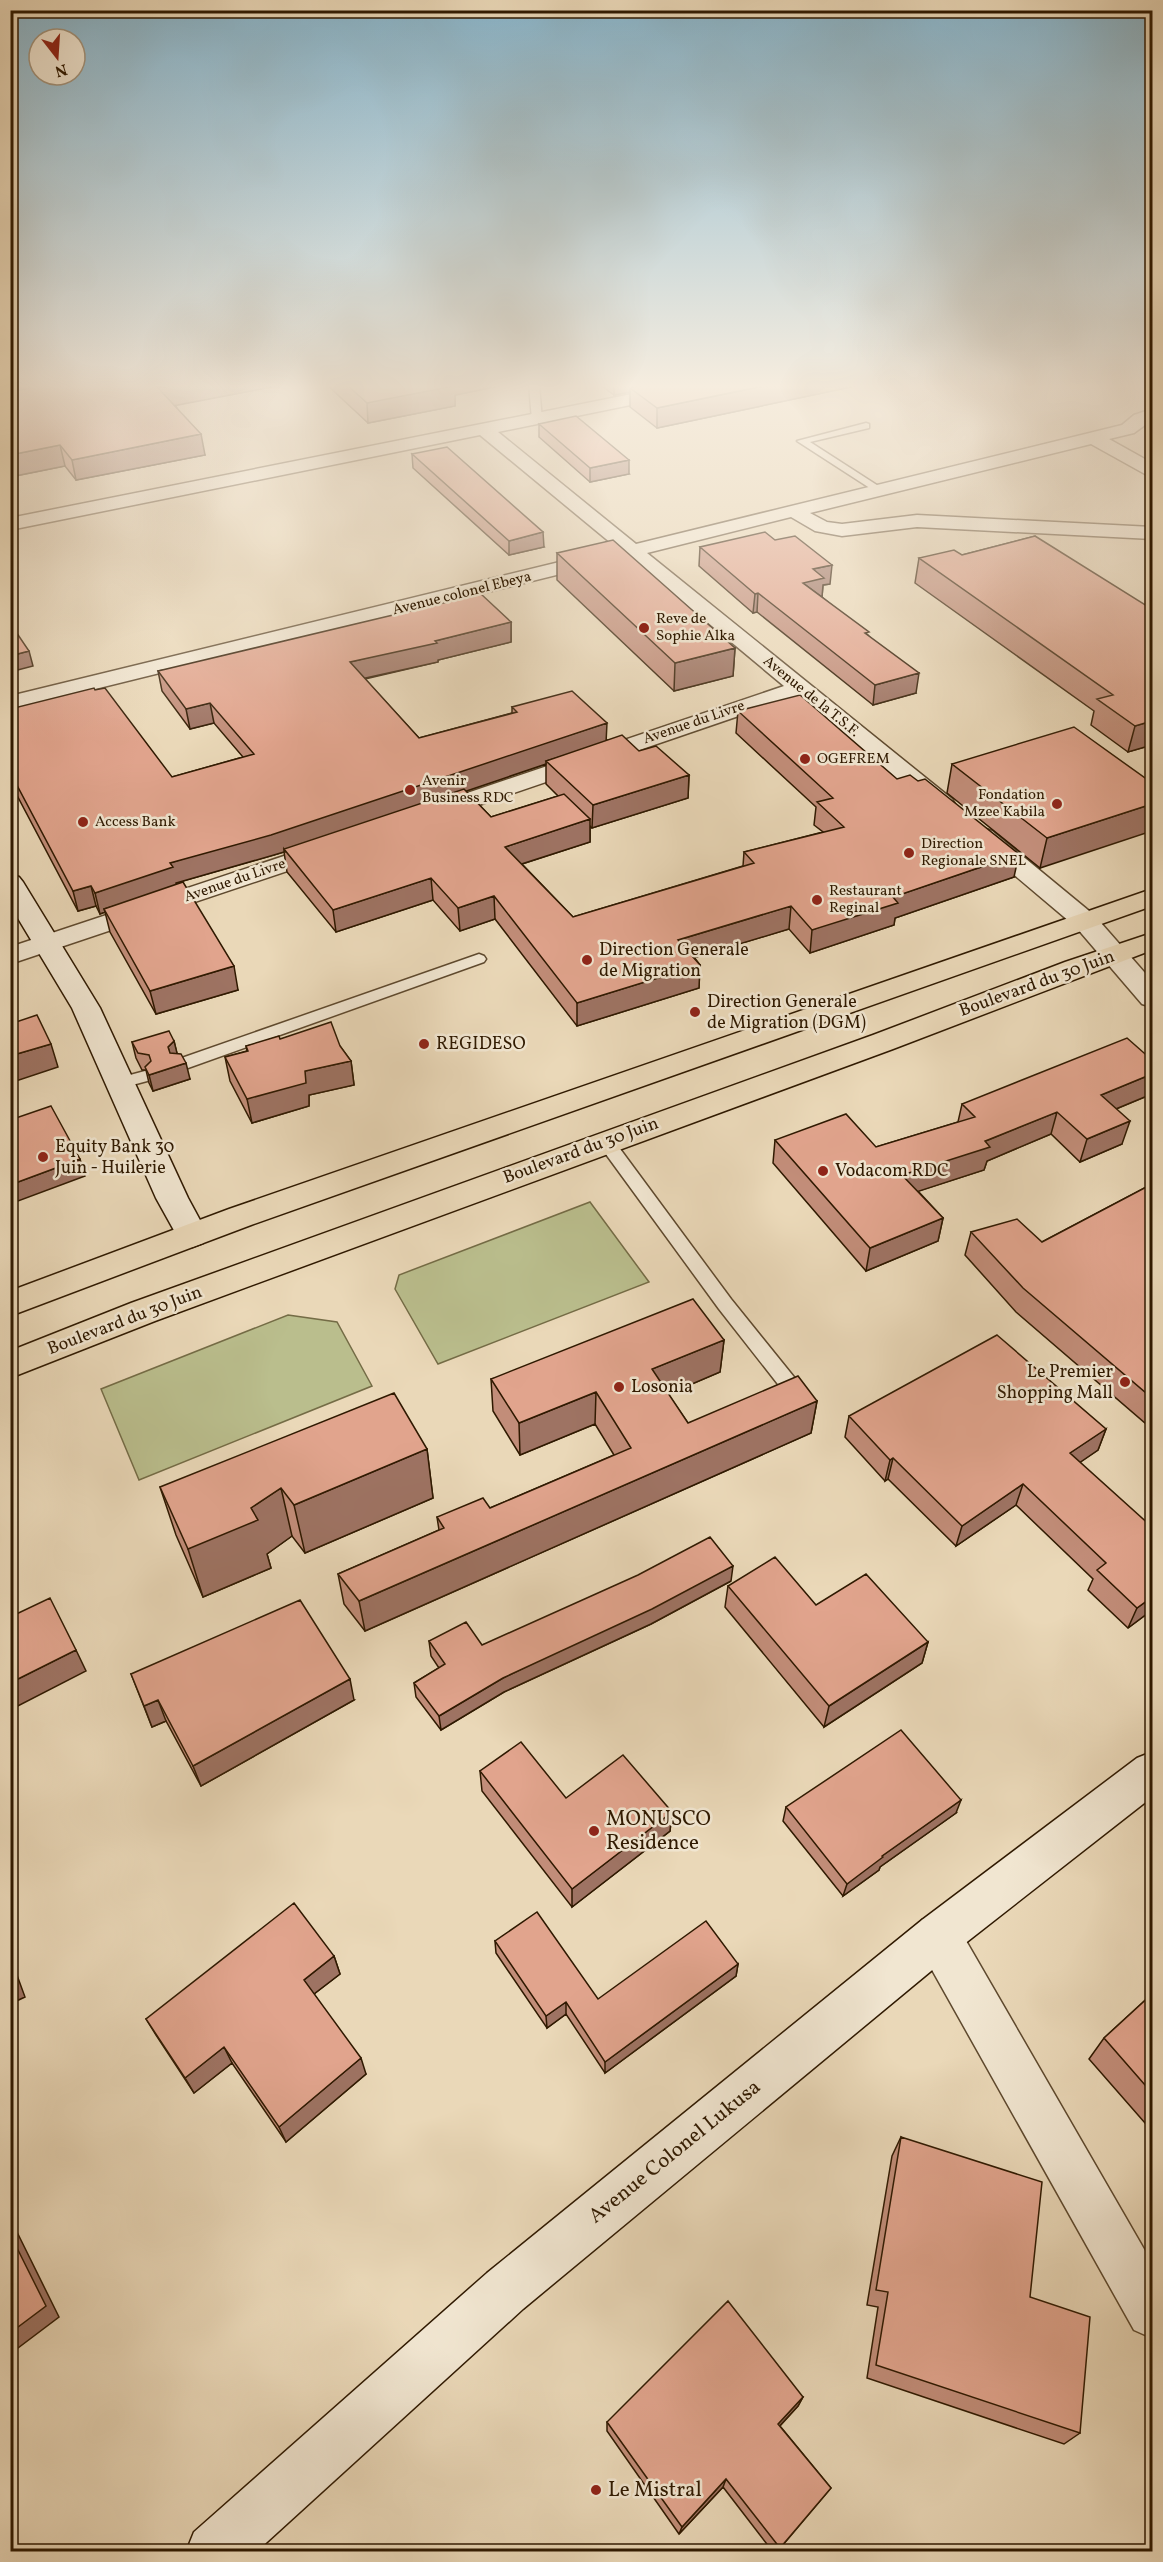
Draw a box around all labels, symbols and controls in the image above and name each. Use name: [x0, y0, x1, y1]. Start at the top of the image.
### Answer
north arrow: [27, 27, 87, 87]
text: N: [52, 57, 70, 82]
street label: Avenue colonel Ebeya: [390, 567, 534, 621]
place label: Reve de Sophie Alka: [656, 609, 735, 647]
marker: Reve de Sophie Alka: [637, 621, 651, 635]
street label: Avenue de la T.S.F.: [758, 651, 864, 743]
street label: Avenue du Livre: [640, 696, 748, 750]
place label: OGEFREM: [817, 749, 890, 770]
marker: OGEFREM: [798, 752, 812, 766]
place label: Avenir Business RDC: [422, 771, 514, 809]
marker: Avenir Business RDC: [403, 783, 417, 797]
place label: Fondation Mzee Kabila: [964, 785, 1045, 823]
marker: Fondation Mzee Kabila: [1050, 797, 1064, 811]
place label: Access Bank: [95, 812, 176, 833]
marker: Access Bank: [76, 815, 90, 829]
place label: Direction Regionale SNEL: [921, 834, 1027, 872]
marker: Direction Regionale SNEL: [902, 846, 916, 860]
street label: Avenue du Livre: [181, 854, 289, 908]
place label: Restaurant Reginal: [829, 881, 902, 919]
marker: Restaurant Reginal: [810, 893, 824, 907]
place label: Direction Generale de Migration: [599, 938, 749, 984]
street label: Boulevard du 30 Juin: [956, 944, 1119, 1024]
marker: Direction Generale de Migration: [580, 953, 594, 967]
place label: Direction Generale de Migration (DGM): [707, 990, 866, 1036]
marker: Direction Generale de Migration (DGM): [688, 1005, 702, 1019]
place label: REGIDESO: [436, 1032, 526, 1057]
marker: REGIDESO: [417, 1037, 431, 1051]
street label: Boulevard du 30 Juin: [500, 1111, 663, 1191]
place label: Equity Bank 30 Juin - Huilerie: [55, 1135, 175, 1181]
marker: Equity Bank 30 Juin - Huilerie: [36, 1150, 50, 1164]
place label: Vodacom RDC: [835, 1159, 949, 1184]
marker: Vodacom RDC: [816, 1164, 830, 1178]
street label: Boulevard du 30 Juin: [44, 1280, 206, 1362]
place label: Le Premier Shopping Mall: [997, 1360, 1113, 1406]
place label: Losonia: [631, 1375, 693, 1400]
marker: Le Premier Shopping Mall: [1118, 1375, 1132, 1389]
marker: Losonia: [612, 1380, 626, 1394]
place label: MONUSCO Residence: [606, 1805, 711, 1858]
marker: MONUSCO Residence: [587, 1824, 601, 1838]
street label: Avenue Colonel Lukusa: [583, 2073, 767, 2231]
place label: Le Mistral: [608, 2476, 702, 2505]
marker: Le Mistral: [589, 2483, 603, 2497]

